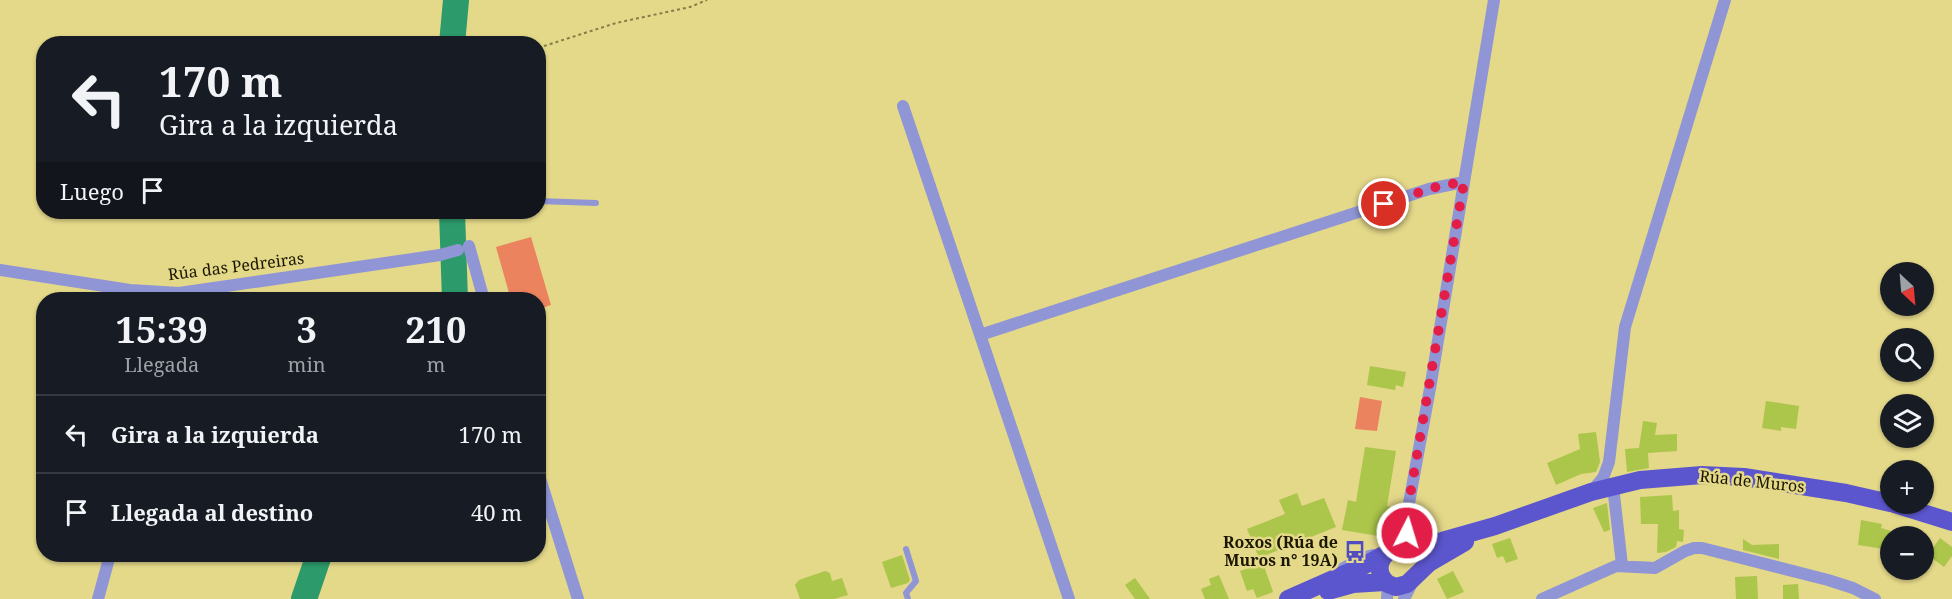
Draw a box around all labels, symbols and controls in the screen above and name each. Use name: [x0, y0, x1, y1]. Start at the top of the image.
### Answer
text: 170 m: [159, 52, 283, 109]
icon: left: [60, 60, 138, 138]
text: Gira a la izquierda: [159, 106, 398, 143]
icon: arrive: [136, 174, 169, 207]
text: Luego: [60, 176, 124, 206]
pin: [1358, 178, 1409, 229]
icon: arrive: [1367, 187, 1400, 220]
street label: Rúa das Pedreiras: [167, 247, 305, 285]
north arrow: [1880, 262, 1934, 316]
map controls: [1880, 262, 1934, 580]
text: 15:39: [116, 305, 208, 354]
text: 3: [296, 305, 317, 354]
text: 210: [405, 305, 466, 354]
button: search: [1880, 328, 1934, 382]
text: Llegada: [124, 351, 199, 378]
text: min: [288, 351, 326, 378]
text: m: [426, 351, 445, 378]
button: layers: [1880, 394, 1934, 448]
icon: left: [60, 418, 93, 451]
text: Gira a la izquierda: [111, 419, 319, 449]
text: 170 m: [459, 419, 522, 449]
button: +: [1880, 460, 1934, 514]
street label: Rúa de Muros: [1698, 465, 1806, 497]
icon: arrive: [60, 496, 93, 529]
text: Llegada al destino: [111, 497, 313, 527]
text: 40 m: [471, 497, 522, 527]
position arrow: [1375, 501, 1439, 565]
button: −: [1880, 526, 1934, 580]
place label: Roxos (Rúa de Muros n° 19A): [1223, 531, 1338, 571]
bus stop icon: Roxos (Rúa de Muros n° 19A): [1343, 539, 1367, 563]

